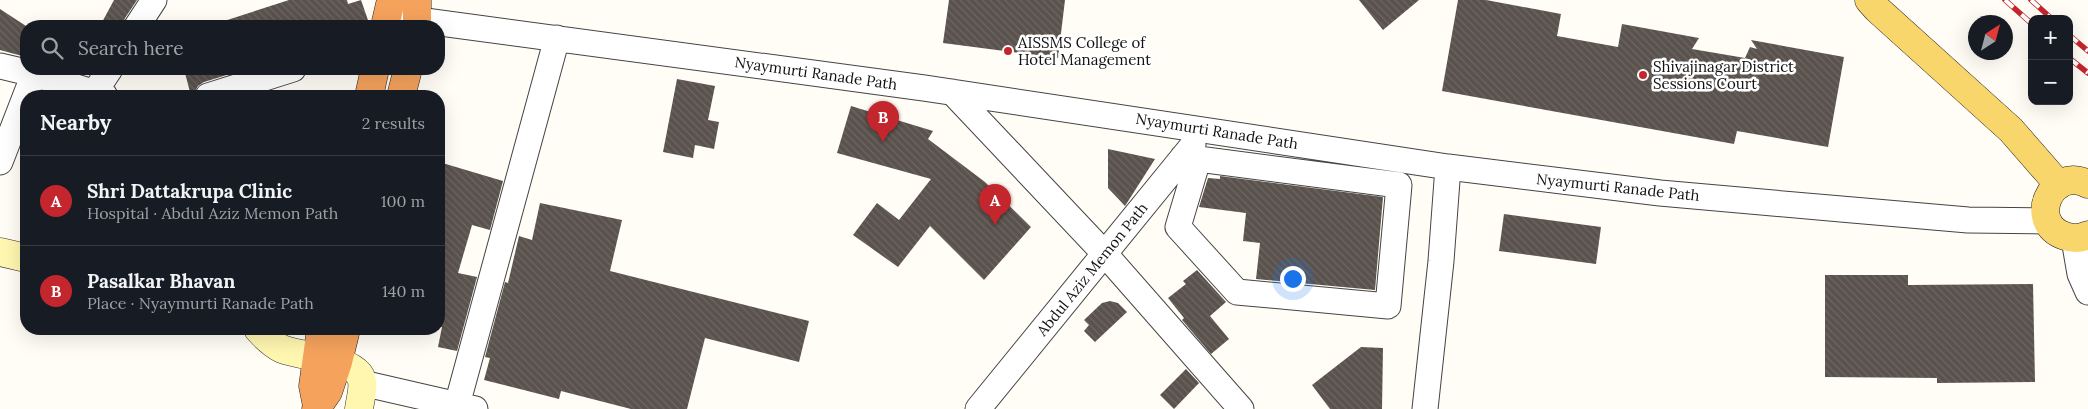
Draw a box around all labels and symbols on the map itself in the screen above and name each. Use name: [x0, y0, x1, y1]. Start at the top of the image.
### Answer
north arrow: [1968, 15, 2013, 60]
place label: AISSMS College of Hotel Management: [1017, 33, 1151, 69]
marker: AISSMS College of Hotel Management: [1002, 45, 1014, 57]
street label: Nyaymurti Ranade Path: [733, 52, 899, 94]
place label: Shivajinagar District Sessions Court: [1653, 57, 1794, 93]
marker: Shivajinagar District Sessions Court: [1637, 69, 1649, 81]
pin: B: [867, 101, 899, 142]
street label: Nyaymurti Ranade Path: [1134, 109, 1300, 153]
street label: Nyaymurti Ranade Path: [1535, 169, 1701, 205]
pin: A: [979, 184, 1011, 225]
street label: Abdul Aziz Memon Path: [1032, 199, 1152, 340]
your location: [1280, 266, 1306, 292]

